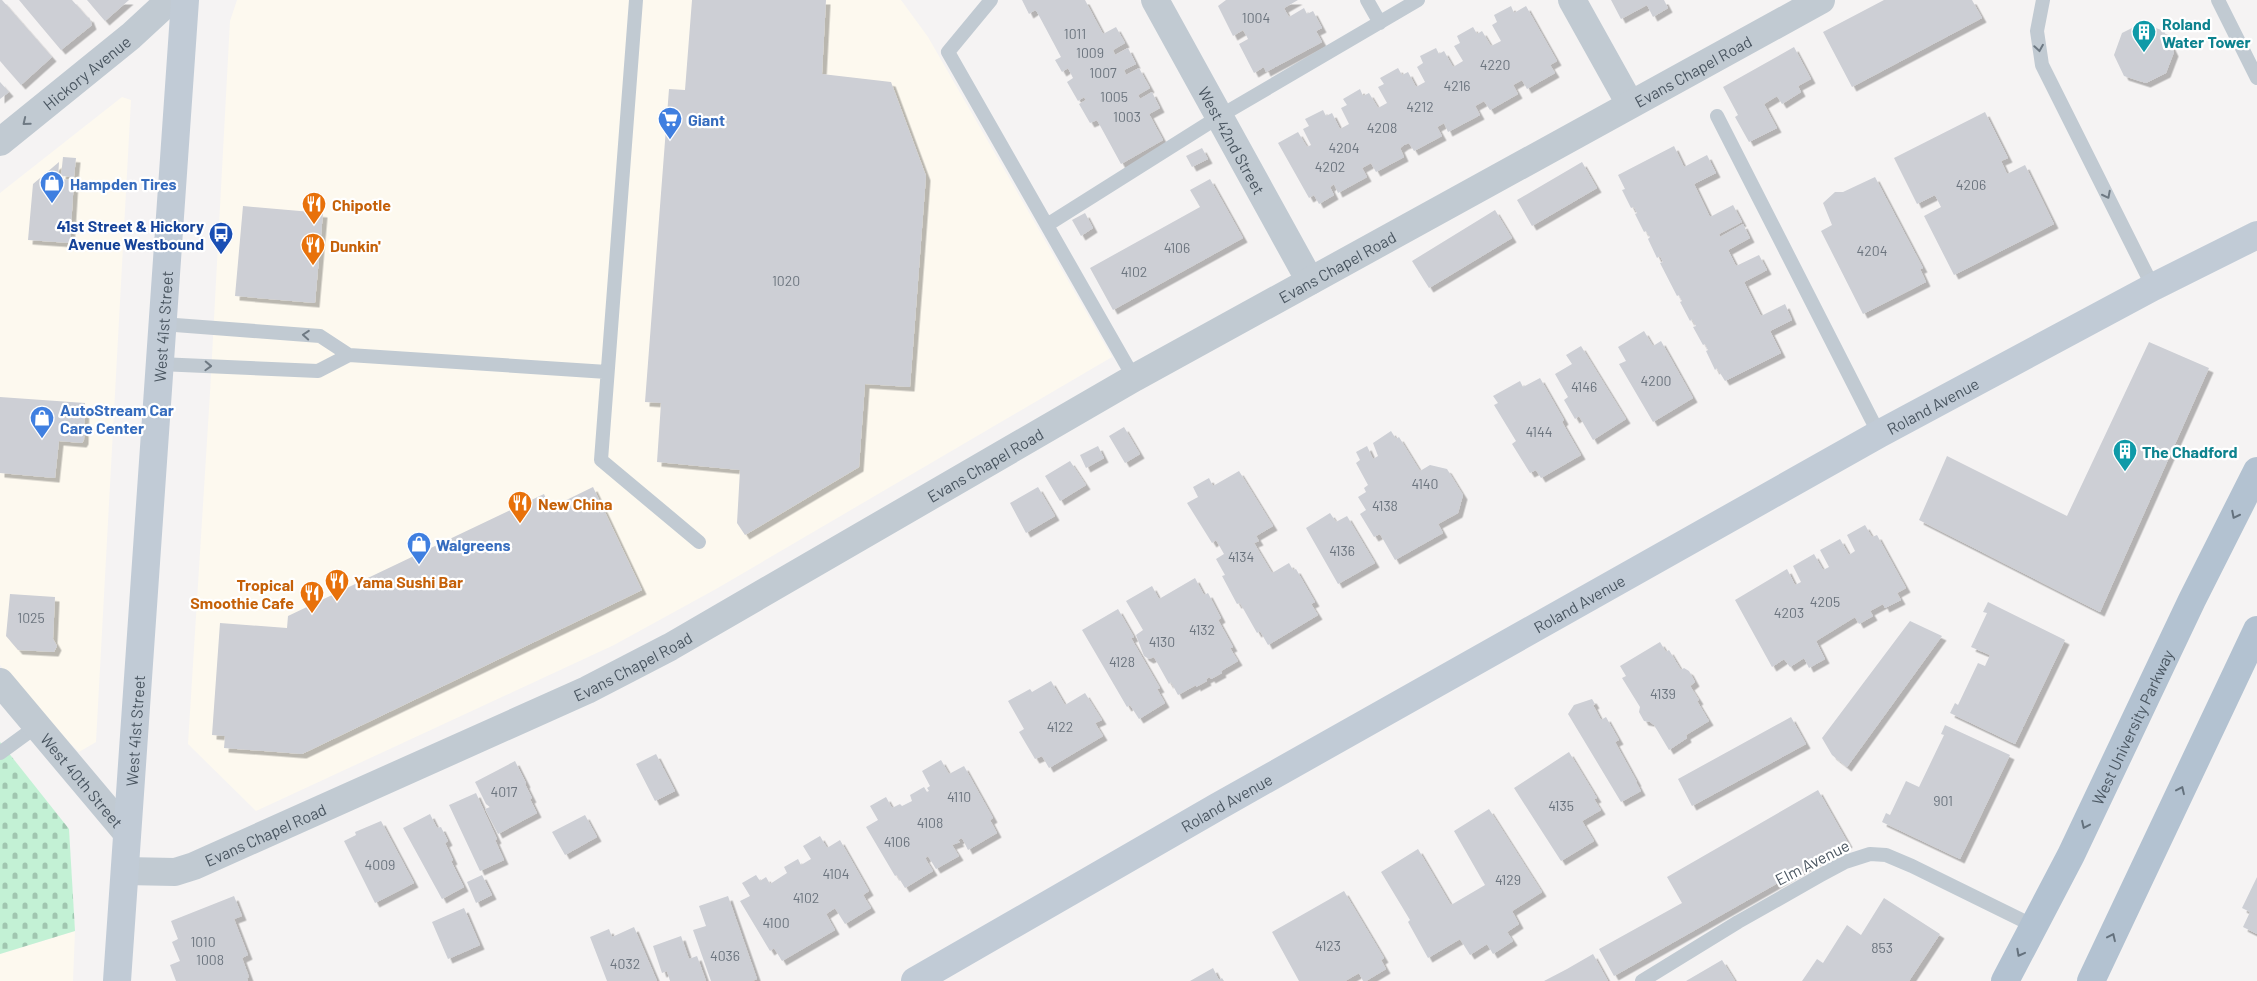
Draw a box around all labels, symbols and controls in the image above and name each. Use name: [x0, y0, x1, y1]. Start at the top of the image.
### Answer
house number: 1004: [1242, 9, 1270, 26]
place label: Roland Water Tower: [2162, 14, 2251, 51]
building icon: Roland Water Tower: [2131, 19, 2157, 53]
house number: 1011: [1064, 25, 1086, 42]
street label: Hickory Avenue: [39, 31, 134, 113]
street label: Evans Chapel Road: [1631, 31, 1755, 111]
house number: 1009: [1076, 44, 1104, 61]
one-way arrow: [2033, 44, 2044, 52]
house number: 4220: [1480, 56, 1510, 73]
house number: 1007: [1089, 64, 1117, 81]
house number: 4216: [1443, 77, 1471, 94]
street label: West 42nd Street: [1195, 83, 1270, 197]
house number: 1005: [1100, 88, 1128, 105]
house number: 4212: [1406, 98, 1434, 115]
supermarket icon: Giant: [657, 106, 683, 140]
house number: 1003: [1113, 108, 1141, 125]
place label: Giant: [688, 110, 725, 129]
one-way arrow: [23, 116, 32, 124]
house number: 4208: [1367, 119, 1397, 136]
house number: 4204: [1329, 139, 1359, 156]
house number: 4202: [1315, 158, 1345, 175]
shop icon: Hampden Tires: [39, 170, 65, 204]
place label: Hampden Tires: [70, 174, 177, 193]
house number: 4206: [1956, 176, 1986, 193]
one-way arrow: [2101, 190, 2111, 199]
restaurant icon: Chipotle: [301, 191, 327, 225]
place label: Chipotle: [332, 195, 391, 214]
place label: 41st Street & Hickory Avenue Westbound: [57, 216, 204, 253]
bus stop icon: 41st Street & Hickory Avenue Westbound: [208, 221, 234, 255]
street label: Evans Chapel Road: [1275, 226, 1399, 306]
restaurant icon: Dunkin': [300, 232, 326, 266]
place label: Dunkin': [330, 236, 381, 255]
house number: 4106: [1164, 239, 1190, 256]
house number: 4204: [1857, 242, 1887, 259]
house number: 4102: [1121, 263, 1147, 280]
street label: West 41st Street: [149, 270, 176, 383]
house number: 1020: [772, 272, 800, 289]
one-way arrow: [302, 330, 310, 341]
one-way arrow: [204, 361, 212, 372]
house number: 4200: [1640, 372, 1672, 389]
street label: Roland Avenue: [1883, 373, 1982, 438]
house number: 4146: [1571, 378, 1597, 395]
place label: AutoStream Car Care Center: [60, 400, 174, 437]
shop icon: AutoStream Car Care Center: [29, 405, 55, 439]
street label: Evans Chapel Road: [923, 423, 1046, 506]
house number: 4144: [1526, 423, 1552, 440]
building icon: The Chadford: [2112, 438, 2138, 472]
place label: The Chadford: [2142, 442, 2238, 461]
house number: 4140: [1412, 475, 1438, 492]
restaurant icon: New China: [507, 490, 533, 524]
place label: New China: [538, 494, 612, 513]
house number: 4138: [1372, 497, 1398, 514]
one-way arrow: [2231, 510, 2241, 519]
shop icon: Walgreens: [406, 531, 432, 565]
place label: Walgreens: [436, 535, 511, 554]
house number: 4136: [1329, 542, 1355, 559]
house number: 4134: [1228, 548, 1254, 565]
restaurant icon: Yama Sushi Bar: [324, 568, 350, 602]
street label: Roland Avenue: [1530, 570, 1628, 636]
place label: Yama Sushi Bar: [354, 572, 463, 591]
place label: Tropical Smoothie Cafe: [190, 575, 294, 612]
restaurant icon: Tropical Smoothie Cafe: [299, 580, 325, 614]
house number: 4205: [1810, 593, 1840, 610]
house number: 4203: [1774, 604, 1804, 621]
house number: 1025: [17, 609, 45, 626]
house number: 4132: [1189, 621, 1215, 638]
street label: Evans Chapel Road: [570, 627, 695, 704]
house number: 4130: [1149, 633, 1175, 650]
street label: West University Parkway: [2087, 646, 2177, 808]
house number: 4128: [1109, 653, 1135, 670]
street label: West 41st Street: [121, 674, 148, 787]
house number: 4139: [1650, 685, 1676, 702]
house number: 4122: [1047, 718, 1073, 735]
street label: West 40th Street: [37, 729, 128, 831]
street label: Roland Avenue: [1177, 769, 1275, 835]
house number: 4017: [491, 783, 518, 800]
one-way arrow: [2175, 786, 2185, 795]
house number: 4110: [947, 788, 971, 805]
house number: 901: [1933, 792, 1953, 809]
house number: 4135: [1548, 797, 1574, 814]
street label: Evans Chapel Road: [202, 799, 329, 870]
house number: 4108: [917, 814, 943, 831]
one-way arrow: [2080, 820, 2091, 829]
house number: 4106: [884, 833, 910, 850]
street label: Elm Avenue: [1772, 835, 1852, 889]
house number: 4009: [365, 856, 395, 873]
house number: 4104: [823, 865, 849, 882]
house number: 4129: [1495, 871, 1521, 888]
house number: 4102: [793, 889, 819, 906]
house number: 4100: [762, 914, 790, 931]
house number: 1010: [190, 933, 216, 950]
one-way arrow: [2105, 933, 2116, 942]
house number: 4123: [1315, 937, 1341, 954]
house number: 853: [1871, 939, 1893, 956]
house number: 4036: [710, 947, 740, 964]
one-way arrow: [2016, 948, 2026, 957]
house number: 1008: [196, 951, 224, 968]
house number: 4032: [610, 955, 640, 972]

